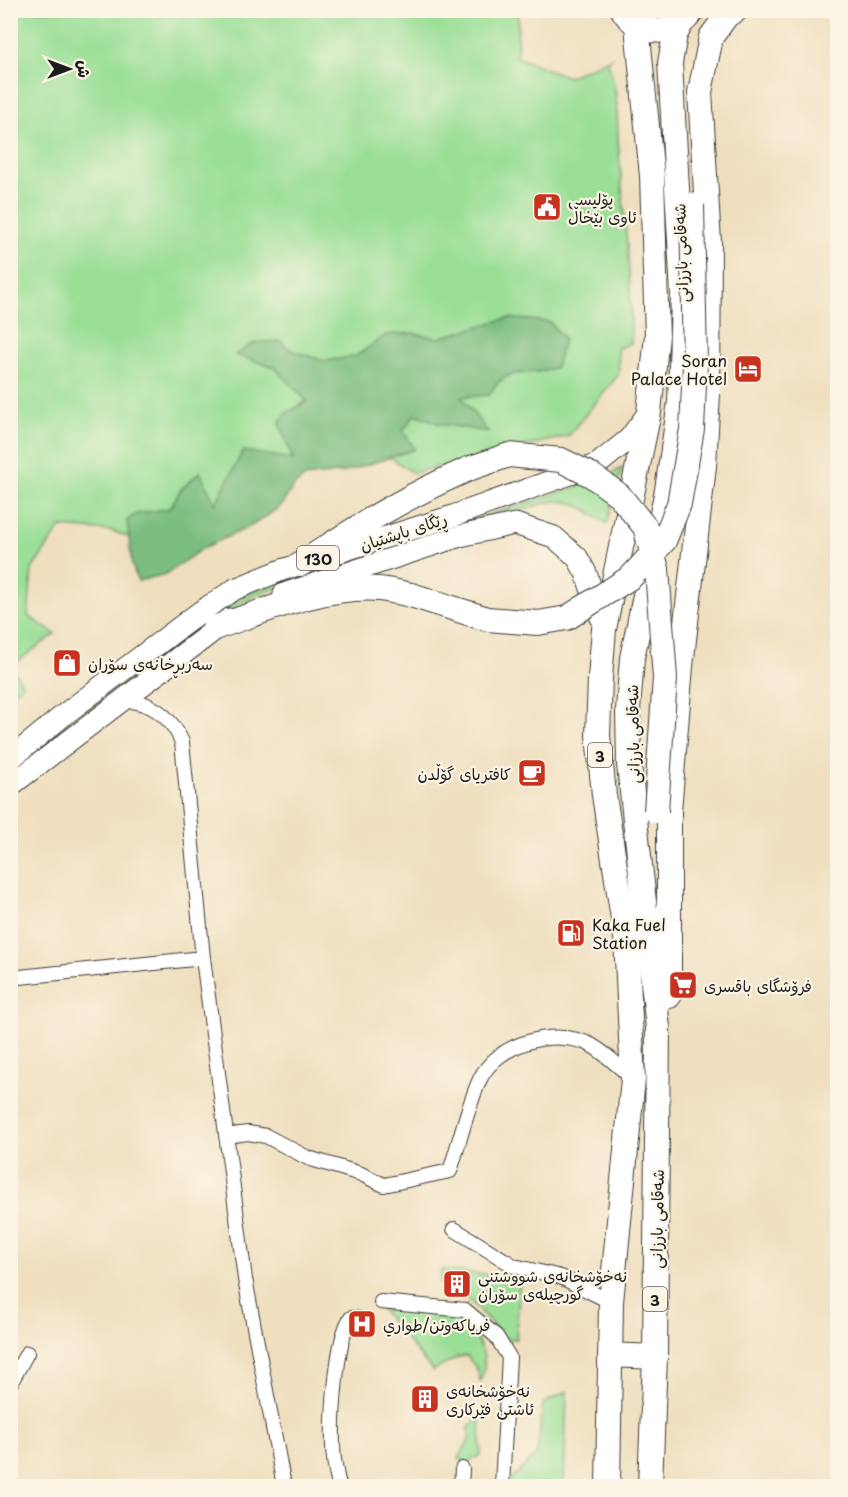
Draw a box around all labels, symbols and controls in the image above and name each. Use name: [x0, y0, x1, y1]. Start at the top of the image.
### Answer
north arrow: [39, 39, 99, 99]
text: ش: [73, 60, 97, 78]
place label: پۆلیسی ئاوی بێخاڵ: [568, 186, 637, 228]
public building icon: پۆلیسی ئاوی بێخاڵ: [531, 191, 563, 223]
street label: شەقامی بارزانی: [666, 203, 694, 303]
place label: Soran Palace Hotel: [631, 348, 727, 390]
hotel icon: Soran Palace Hotel: [732, 353, 764, 385]
street label: ڕێگای باپشتیان: [356, 506, 451, 560]
road number: 130: [297, 546, 339, 570]
shop icon: سەربڕخانەی سۆران: [51, 647, 83, 679]
place label: سەربڕخانەی سۆران: [88, 651, 213, 679]
street label: شەقامی بارزانی: [619, 684, 645, 784]
road number: 3: [588, 743, 612, 767]
cafe icon: کافتریای گۆڵدن: [516, 757, 548, 789]
place label: کافتریای گۆڵدن: [417, 761, 511, 785]
place label: Kaka Fuel Station: [592, 912, 666, 954]
fuel station icon: Kaka Fuel Station: [555, 917, 587, 949]
supermarket icon: فرۆشگای باقسری: [667, 969, 699, 1001]
place label: فرۆشگای باقسری: [704, 973, 812, 997]
street label: شەقامی بارزانی: [643, 1169, 669, 1269]
place label: نەخۆشخانەی شووشتنی گورچیلەی سۆران: [478, 1263, 627, 1305]
building icon: نەخۆشخانەی شووشتنی گورچیلەی سۆران: [441, 1268, 473, 1300]
road number: 3: [643, 1287, 667, 1311]
hospital icon: فریاکەوتن/طواري: [346, 1308, 378, 1340]
place label: فریاکەوتن/طواري: [383, 1312, 490, 1337]
place label: نەخۆشخانەی ئاشتی فێرکاری: [446, 1378, 534, 1420]
building icon: نەخۆشخانەی ئاشتی فێرکاری: [409, 1383, 441, 1415]

